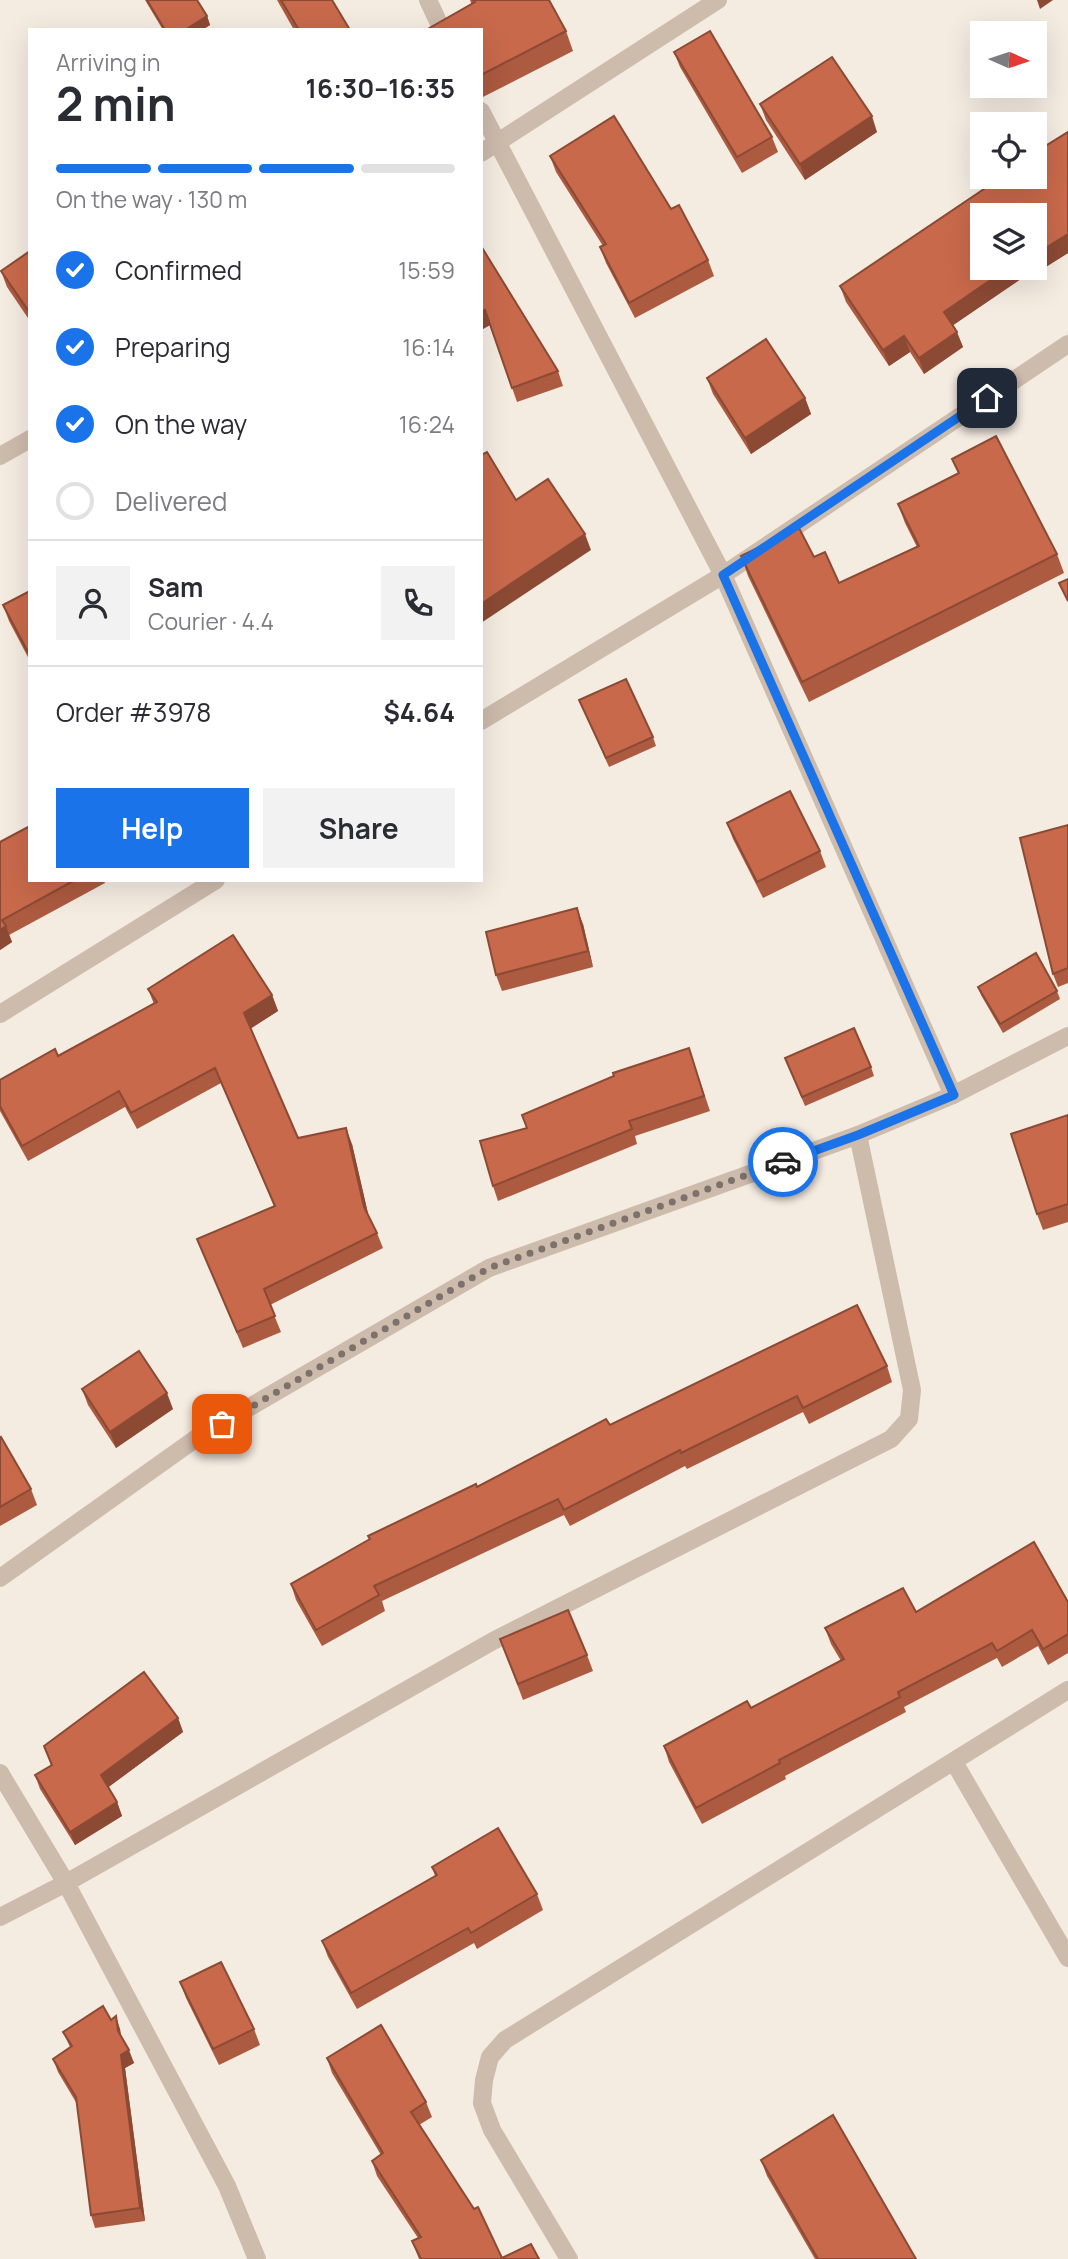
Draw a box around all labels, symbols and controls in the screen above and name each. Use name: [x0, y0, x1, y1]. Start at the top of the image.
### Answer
north arrow: [970, 21, 1046, 98]
map controls: [970, 21, 1047, 280]
text: Arriving in: [56, 46, 161, 78]
text: 16:30–16:35: [306, 70, 455, 106]
text: 2 min: [56, 72, 176, 135]
button: locate: [970, 112, 1047, 189]
text: On the way · 130 m: [56, 183, 247, 215]
button: layers: [970, 203, 1047, 280]
icon: check: [56, 251, 94, 289]
text: Confirmed: [115, 252, 242, 288]
text: 15:59: [398, 254, 455, 286]
icon: check: [56, 328, 94, 366]
text: Preparing: [115, 329, 231, 365]
text: 16:14: [402, 331, 455, 363]
pin: [957, 368, 1017, 428]
icon: home: [968, 379, 1006, 417]
icon: check: [56, 405, 94, 443]
text: On the way: [115, 406, 247, 442]
text: 16:24: [399, 408, 455, 440]
text: Delivered: [115, 483, 227, 519]
button: person: [56, 566, 130, 640]
button: phone: [381, 566, 455, 640]
text: Sam: [148, 569, 203, 605]
text: Courier · 4.4: [148, 605, 274, 637]
text: Order #3978: [56, 694, 211, 730]
text: $4.64: [383, 694, 455, 730]
button: Help: [56, 788, 249, 868]
button: Share: [263, 788, 455, 868]
courier: [748, 1127, 818, 1197]
icon: car: [764, 1143, 802, 1181]
pin: [192, 1394, 252, 1454]
icon: bag: [203, 1405, 241, 1443]

